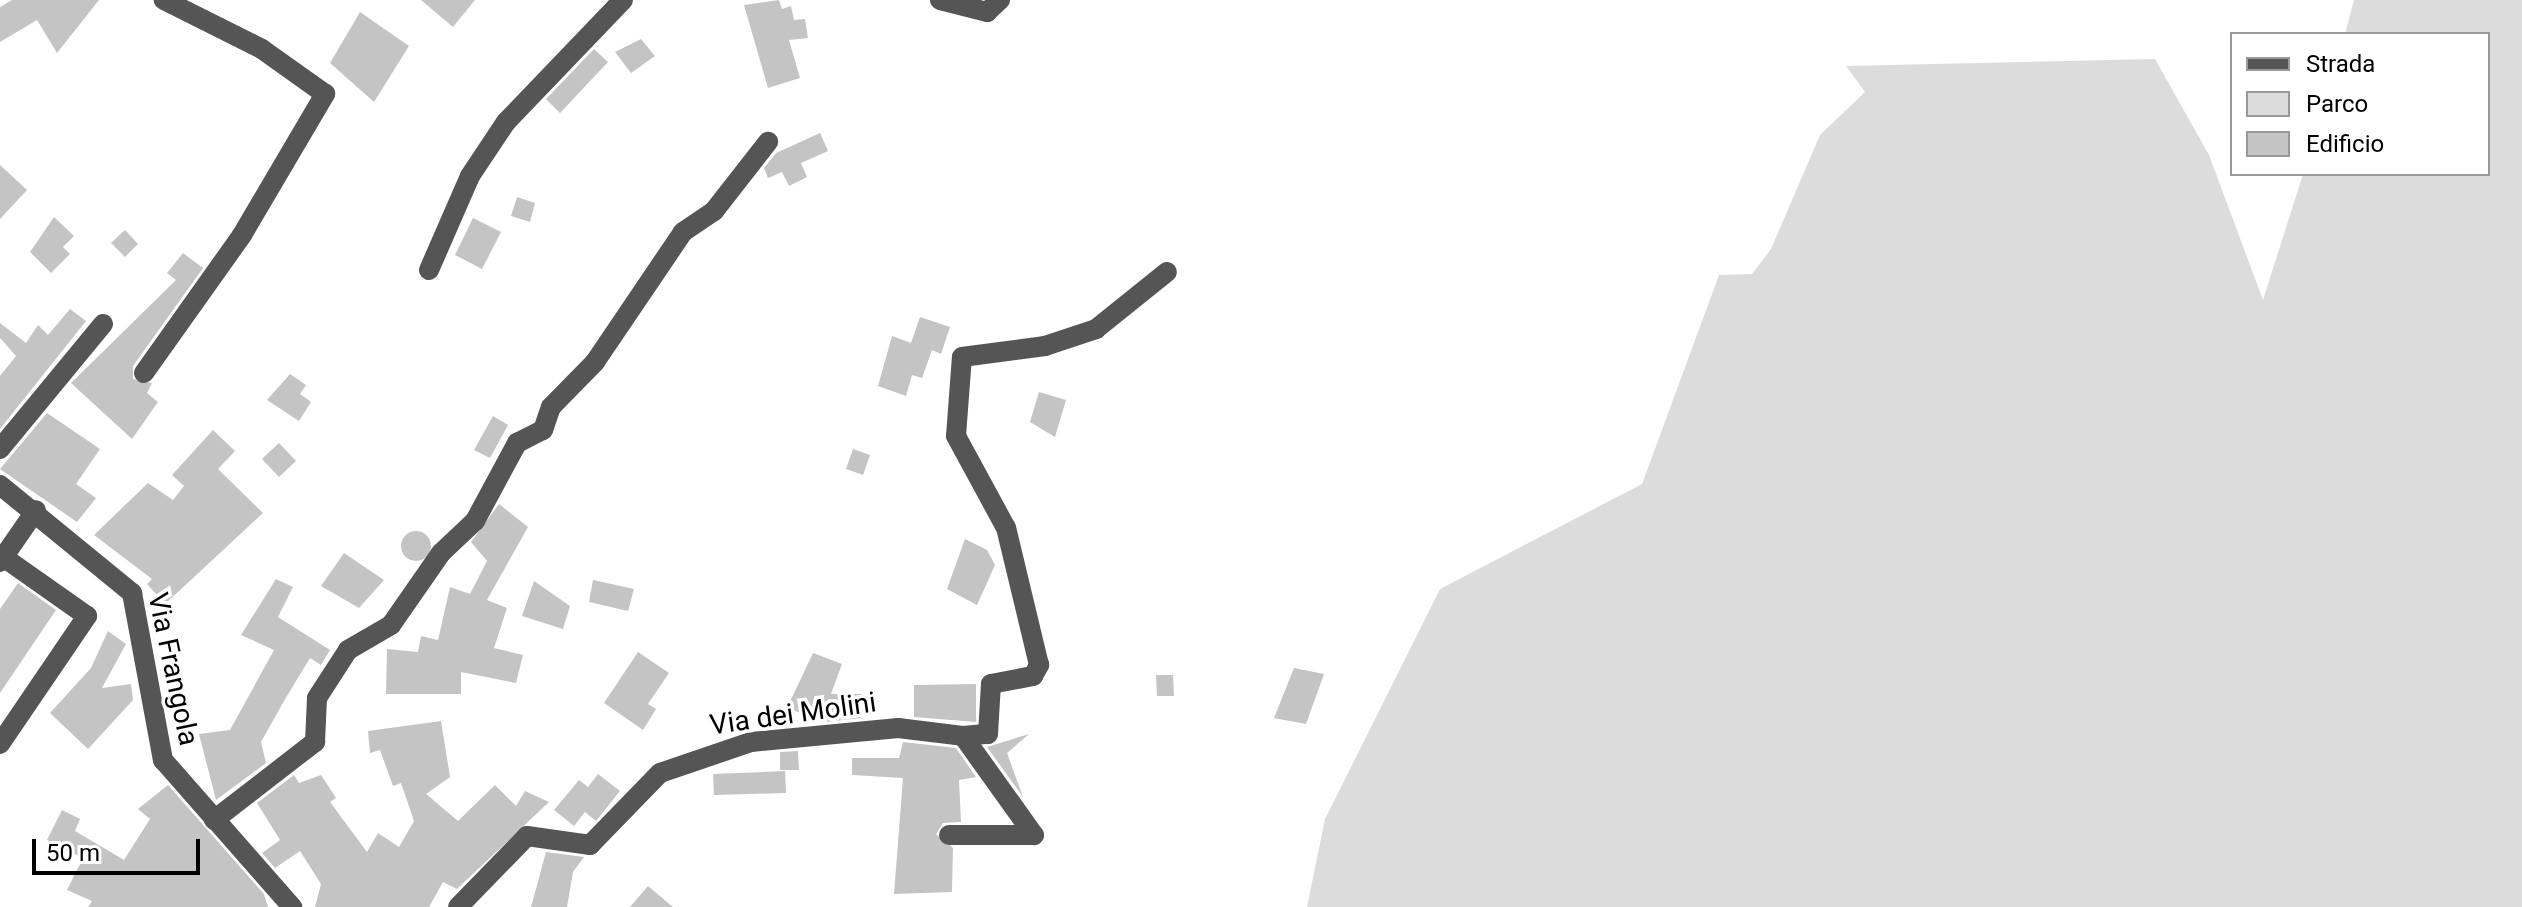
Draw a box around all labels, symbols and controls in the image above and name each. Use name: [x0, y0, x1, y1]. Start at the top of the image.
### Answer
legend: [2230, 32, 2490, 176]
text: Strada: [2306, 50, 2375, 78]
text: Parco: [2306, 90, 2368, 118]
text: Edificio: [2306, 130, 2384, 158]
street label: Via Frangola: [140, 590, 206, 748]
street label: Via dei Molini: [708, 686, 878, 742]
scale bar: [36, 823, 204, 873]
text: 50 m: [46, 839, 100, 867]

